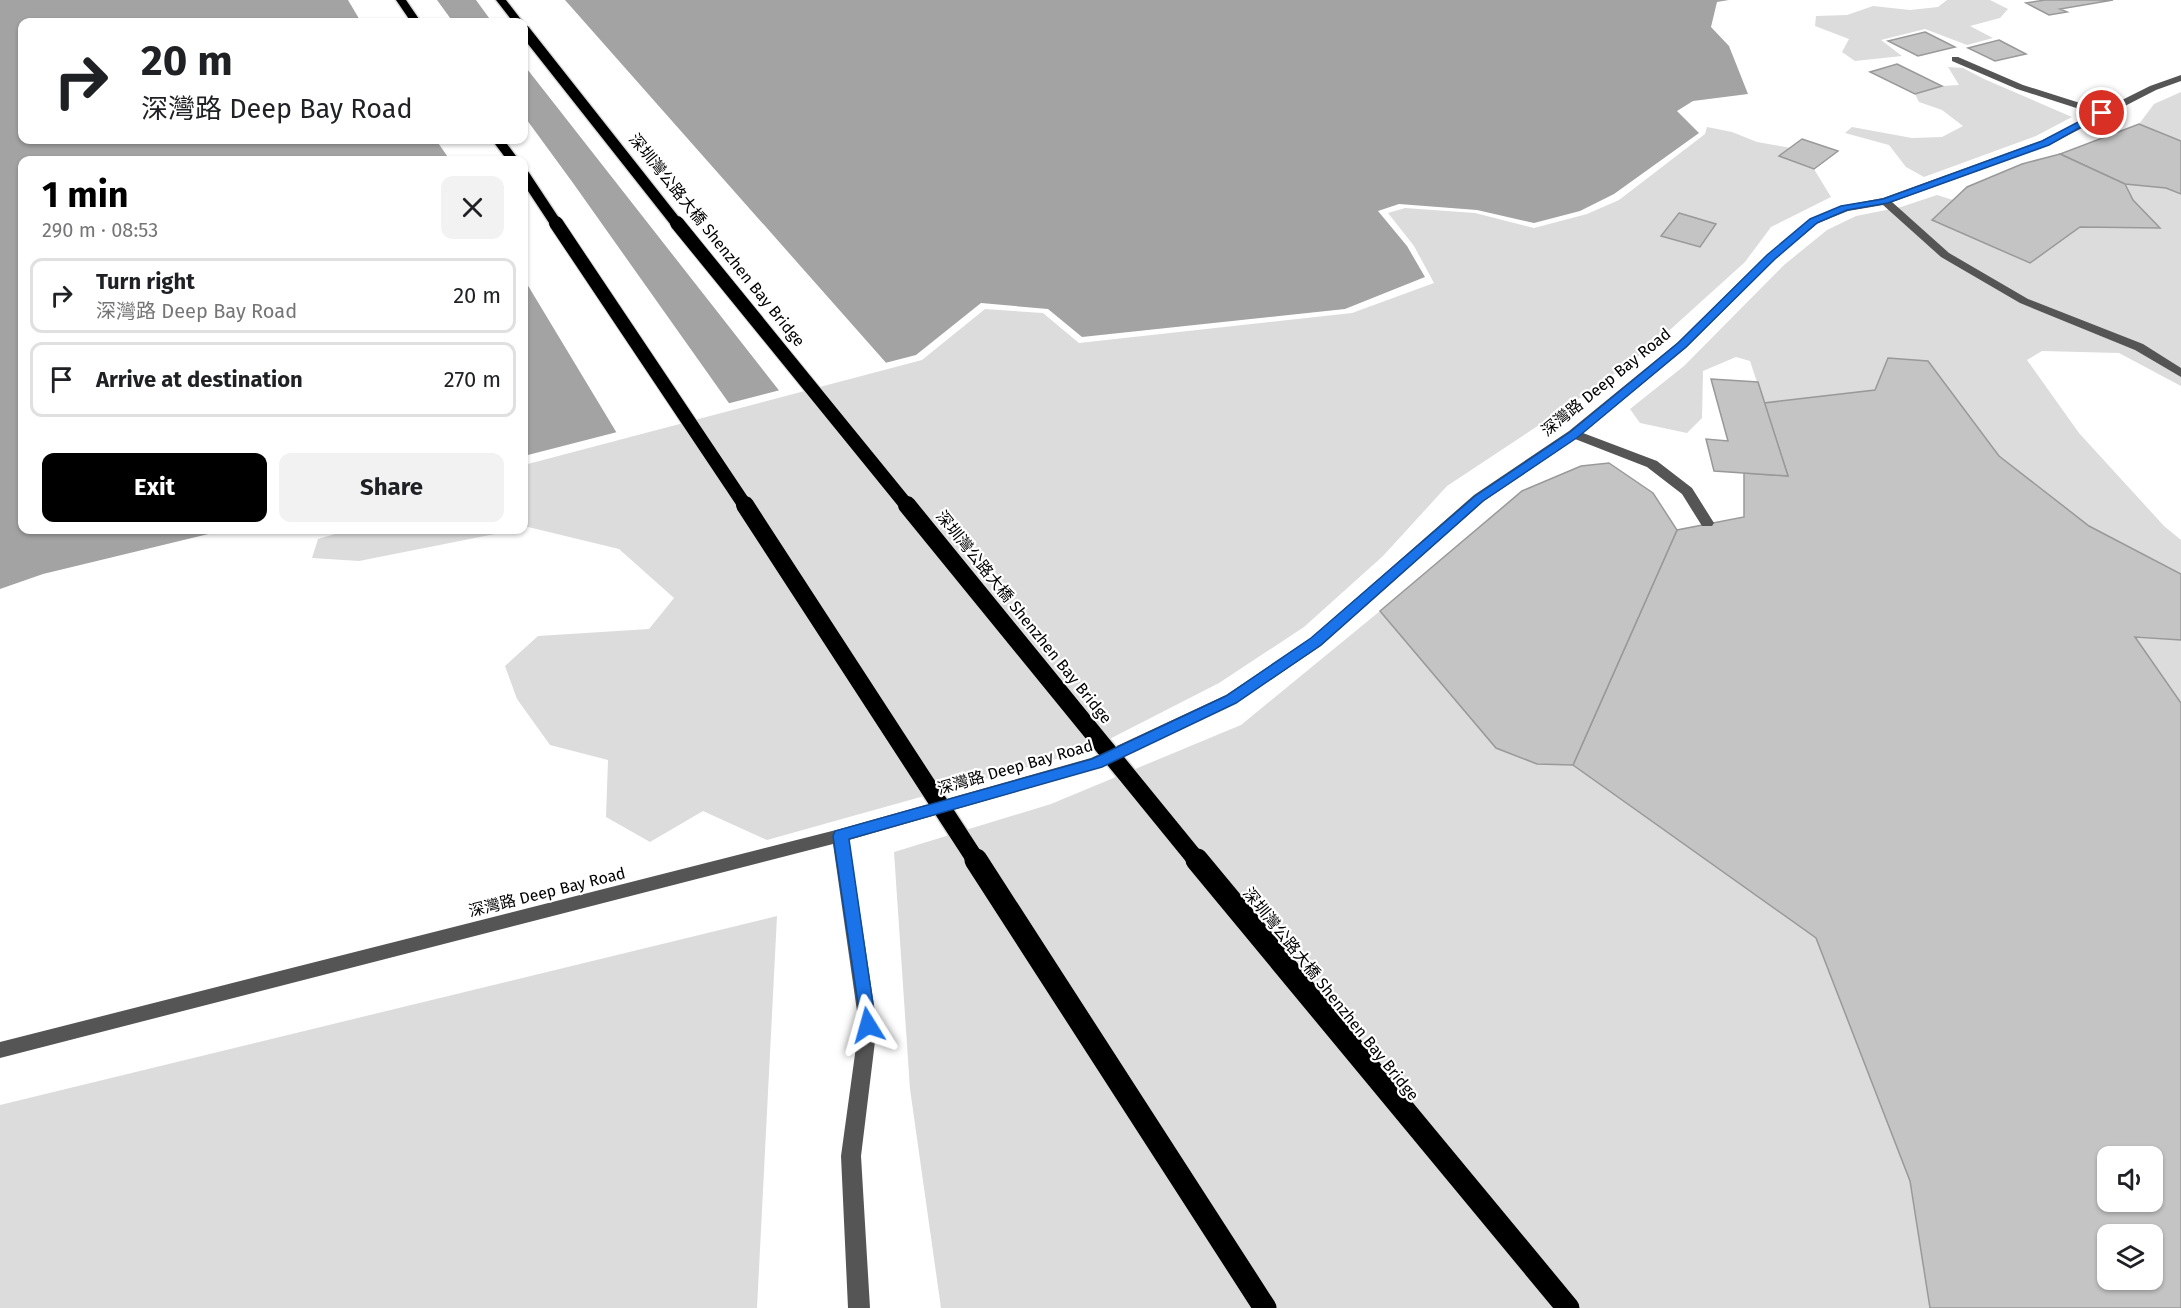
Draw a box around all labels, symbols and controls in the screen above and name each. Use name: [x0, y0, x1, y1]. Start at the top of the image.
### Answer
text: 20 m: [141, 36, 233, 86]
icon: right: [42, 42, 120, 120]
pin: [2076, 87, 2127, 138]
text: 深灣路 Deep Bay Road: [141, 93, 413, 125]
icon: arrive: [2085, 96, 2118, 129]
street label: 深圳灣公路大橋 Shenzhen Bay Bridge: [625, 130, 809, 350]
text: 1 min: [42, 173, 129, 217]
button: close: [441, 176, 504, 239]
text: 290 m · 08:53: [42, 218, 158, 242]
text: Turn right: [96, 268, 195, 295]
icon: right: [45, 279, 78, 312]
text: 20 m: [453, 282, 501, 309]
text: 深灣路 Deep Bay Road: [96, 299, 297, 323]
street label: 深灣路 Deep Bay Road: [1537, 324, 1675, 440]
icon: arrive: [45, 363, 78, 396]
text: Arrive at destination: [96, 366, 303, 393]
text: 270 m: [444, 366, 501, 393]
button: Exit: [42, 453, 267, 522]
button: Share: [279, 453, 504, 522]
street label: 深圳灣公路大橋 Shenzhen Bay Bridge: [932, 507, 1116, 727]
street label: 深灣路 Deep Bay Road: [935, 736, 1095, 798]
street label: 深灣路 Deep Bay Road: [467, 863, 627, 921]
street label: 深圳灣公路大橋 Shenzhen Bay Bridge: [1239, 884, 1423, 1104]
position arrow: [836, 993, 900, 1057]
map controls: [2097, 1146, 2163, 1290]
button: sound: [2097, 1146, 2163, 1212]
button: layers: [2097, 1224, 2163, 1290]

